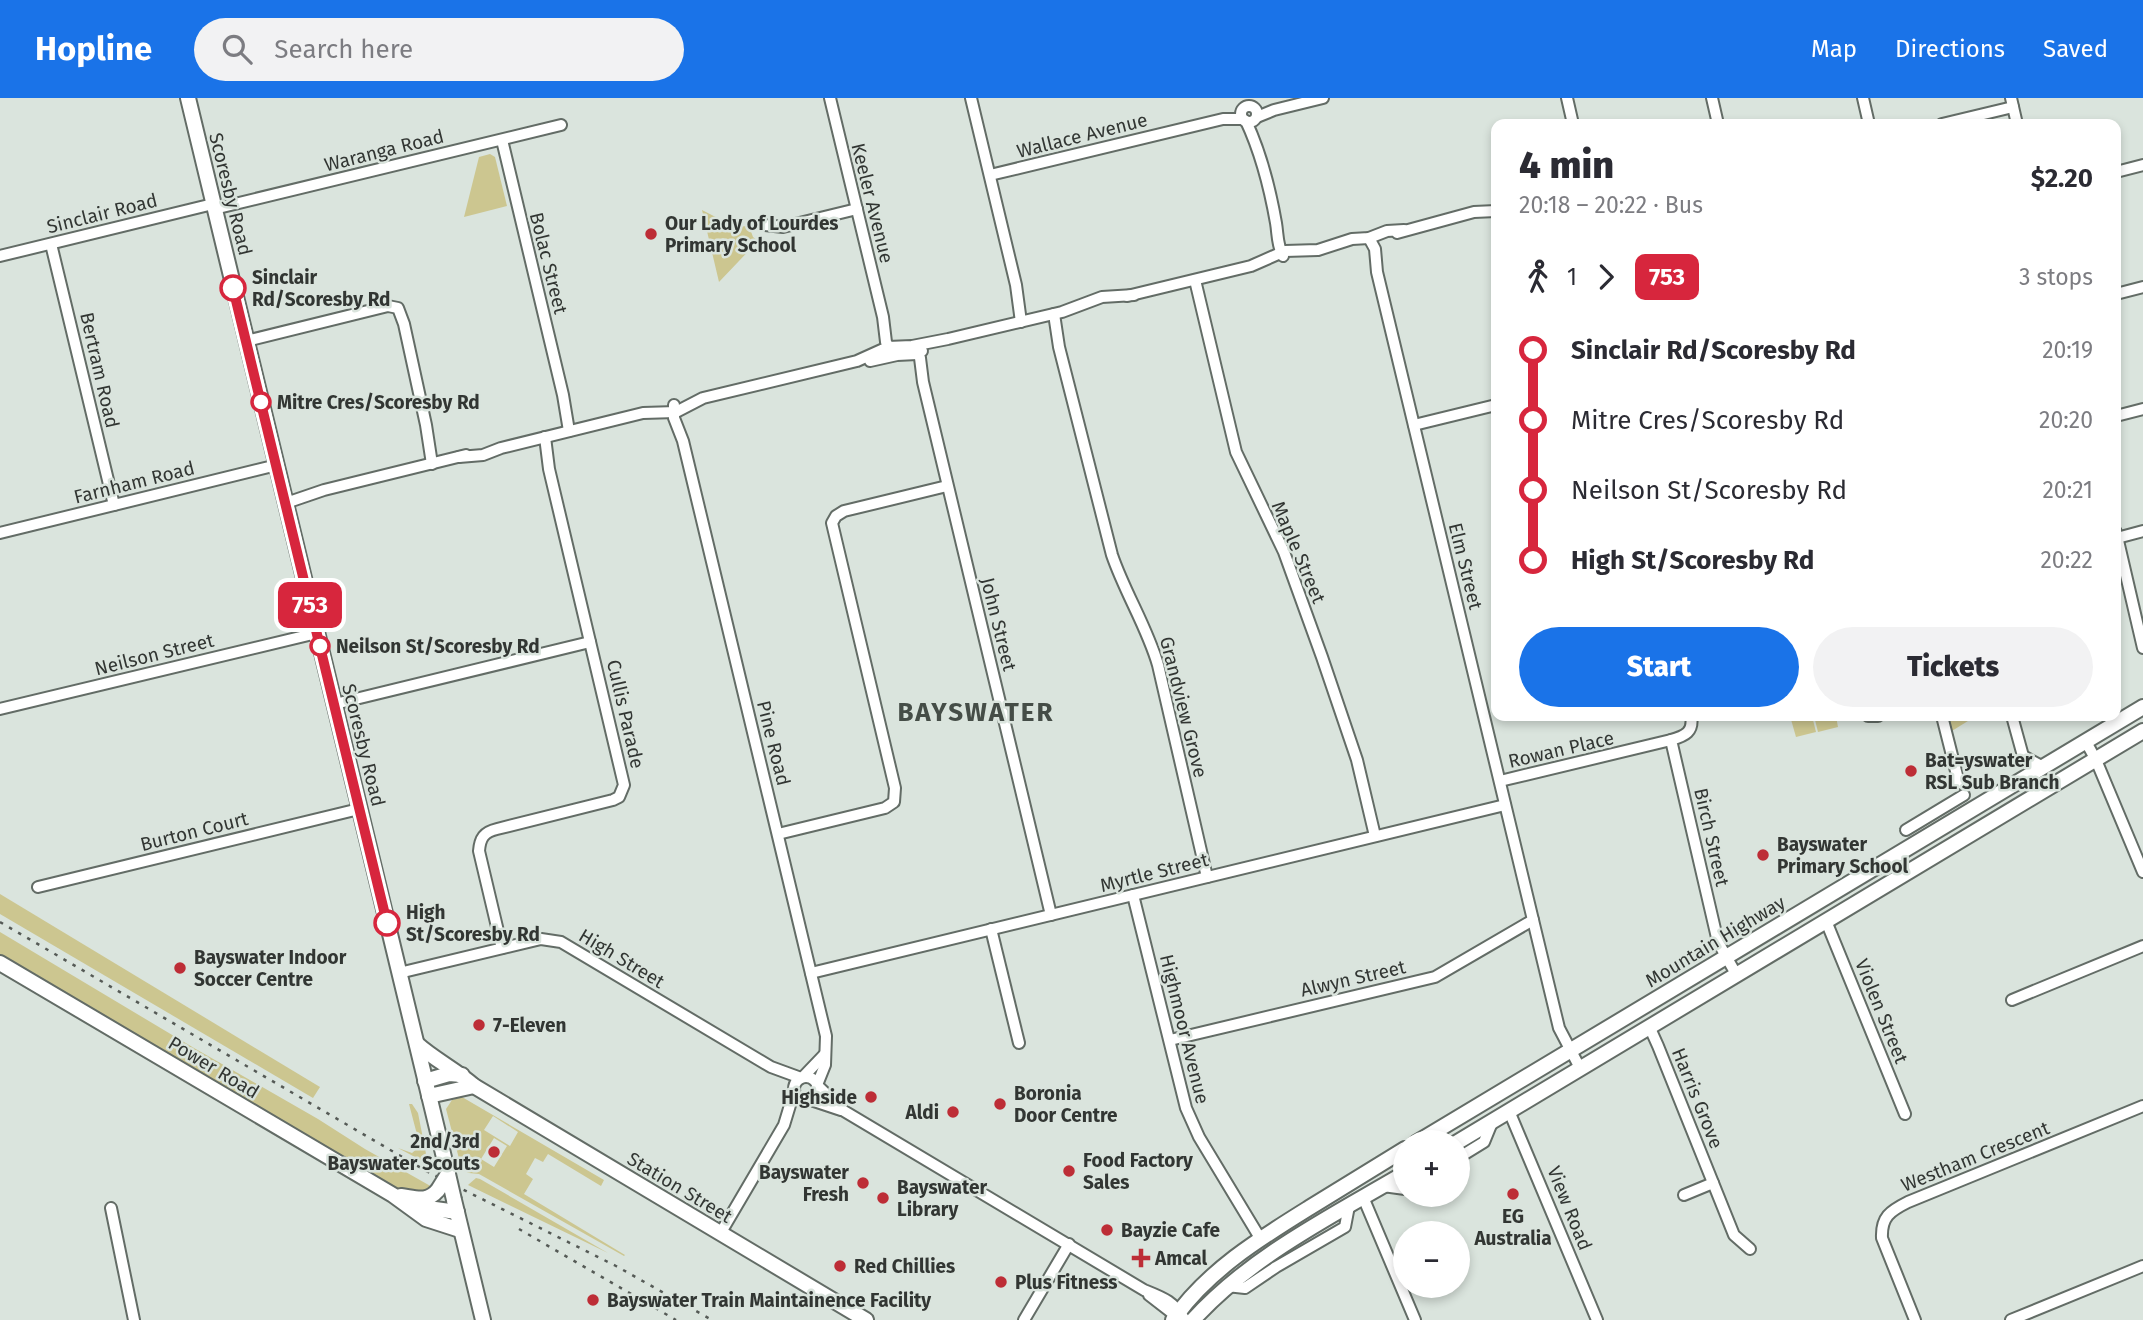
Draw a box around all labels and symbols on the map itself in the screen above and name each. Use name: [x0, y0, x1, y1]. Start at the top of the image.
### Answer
street label: Wallace Avenue: [1014, 108, 1150, 163]
street label: Waranga Road: [322, 125, 446, 176]
street label: Scoresby Road: [204, 130, 257, 258]
street label: Keeler Avenue: [846, 141, 899, 266]
street label: Sinclair Road: [44, 189, 160, 238]
street label: Bolac Street: [525, 210, 572, 317]
place label: Our Lady of Lourdes Primary School: [665, 212, 839, 257]
marker: Our Lady of Lourdes Primary School: [643, 226, 659, 242]
place label: Sinclair Rd/Scoresby Rd: [252, 266, 391, 311]
marker: Sinclair Rd/Scoresby Rd: [220, 275, 246, 301]
street label: Bertram Road: [75, 310, 124, 430]
place label: Mitre Cres/Scoresby Rd: [277, 391, 480, 414]
marker: Mitre Cres/Scoresby Rd: [251, 392, 271, 412]
street label: Farnham Road: [71, 456, 197, 509]
street label: Maple Street: [1267, 498, 1330, 607]
street label: Elm Street: [1444, 520, 1487, 612]
street label: John Street: [976, 575, 1021, 673]
line badge: 753: [270, 582, 350, 628]
street label: Neilson Street: [92, 629, 216, 680]
street label: Grandview Grove: [1155, 634, 1212, 780]
place label: Neilson St/Scoresby Rd: [336, 635, 540, 658]
marker: Neilson St/Scoresby Rd: [310, 636, 330, 656]
street label: Cullis Parade: [602, 658, 649, 771]
street label: Scoresby Road: [337, 681, 390, 809]
district label: BAYSWATER: [897, 697, 1055, 728]
street label: Pine Road: [752, 698, 795, 788]
street label: Rowan Place: [1506, 726, 1616, 773]
place label: Bat=yswater RSL Sub Branch: [1925, 749, 2059, 794]
marker: Bat=yswater RSL Sub Branch: [1903, 763, 1919, 779]
street label: Birch Street: [1689, 786, 1734, 889]
street label: Burton Court: [138, 807, 251, 856]
place label: Bayswater Primary School: [1777, 833, 1909, 878]
marker: Bayswater Primary School: [1755, 847, 1771, 863]
street label: Myrtle Street: [1098, 848, 1211, 897]
street label: Mountain Highway: [1641, 890, 1790, 992]
place label: High St/Scoresby Rd: [406, 901, 540, 946]
marker: High St/Scoresby Rd: [374, 910, 400, 936]
street label: High Street: [575, 924, 669, 993]
place label: Bayswater Indoor Soccer Centre: [194, 946, 347, 991]
street label: Highmoor Avenue: [1155, 952, 1214, 1106]
street label: Alwyn Street: [1298, 955, 1408, 1002]
street label: Violen Street: [1850, 956, 1913, 1067]
marker: Bayswater Indoor Soccer Centre: [172, 960, 188, 976]
place label: 7-Eleven: [493, 1014, 566, 1037]
marker: 7-Eleven: [471, 1017, 487, 1033]
street label: Power Road: [164, 1031, 263, 1103]
street label: Harris Grove: [1667, 1044, 1728, 1152]
place label: Boronia Door Centre: [1014, 1082, 1118, 1127]
place label: Highside: [781, 1086, 857, 1109]
marker: Highside: [863, 1089, 879, 1105]
marker: Boronia Door Centre: [992, 1096, 1008, 1112]
place label: Aldi: [904, 1101, 939, 1124]
marker: Aldi: [945, 1104, 961, 1120]
street label: Westham Crescent: [1898, 1116, 2053, 1197]
place label: 2nd/3rd Bayswater Scouts: [327, 1130, 480, 1175]
marker: 2nd/3rd Bayswater Scouts: [486, 1144, 502, 1160]
street label: Station Street: [623, 1147, 737, 1228]
place label: Food Factory Sales: [1083, 1149, 1193, 1194]
place label: Bayswater Fresh: [759, 1161, 849, 1206]
marker: Food Factory Sales: [1061, 1163, 1077, 1179]
street label: View Road: [1542, 1163, 1597, 1254]
marker: Bayswater Fresh: [855, 1175, 871, 1191]
place label: Bayswater Library: [897, 1176, 987, 1221]
marker: EG Australia: [1505, 1186, 1521, 1202]
marker: Bayswater Library: [875, 1190, 891, 1206]
place label: EG Australia: [1473, 1205, 1552, 1250]
place label: Bayzie Cafe: [1121, 1219, 1220, 1242]
marker: Bayzie Cafe: [1099, 1222, 1115, 1238]
place label: Amcal: [1154, 1247, 1207, 1270]
marker: Amcal: [1133, 1250, 1149, 1266]
place label: Red Chillies: [854, 1255, 955, 1278]
marker: Red Chillies: [832, 1258, 848, 1274]
place label: Plus Fitness: [1015, 1271, 1117, 1294]
marker: Plus Fitness: [993, 1274, 1009, 1290]
place label: Bayswater Train Maintainence Facility: [607, 1289, 931, 1312]
marker: Bayswater Train Maintainence Facility: [585, 1292, 601, 1308]

